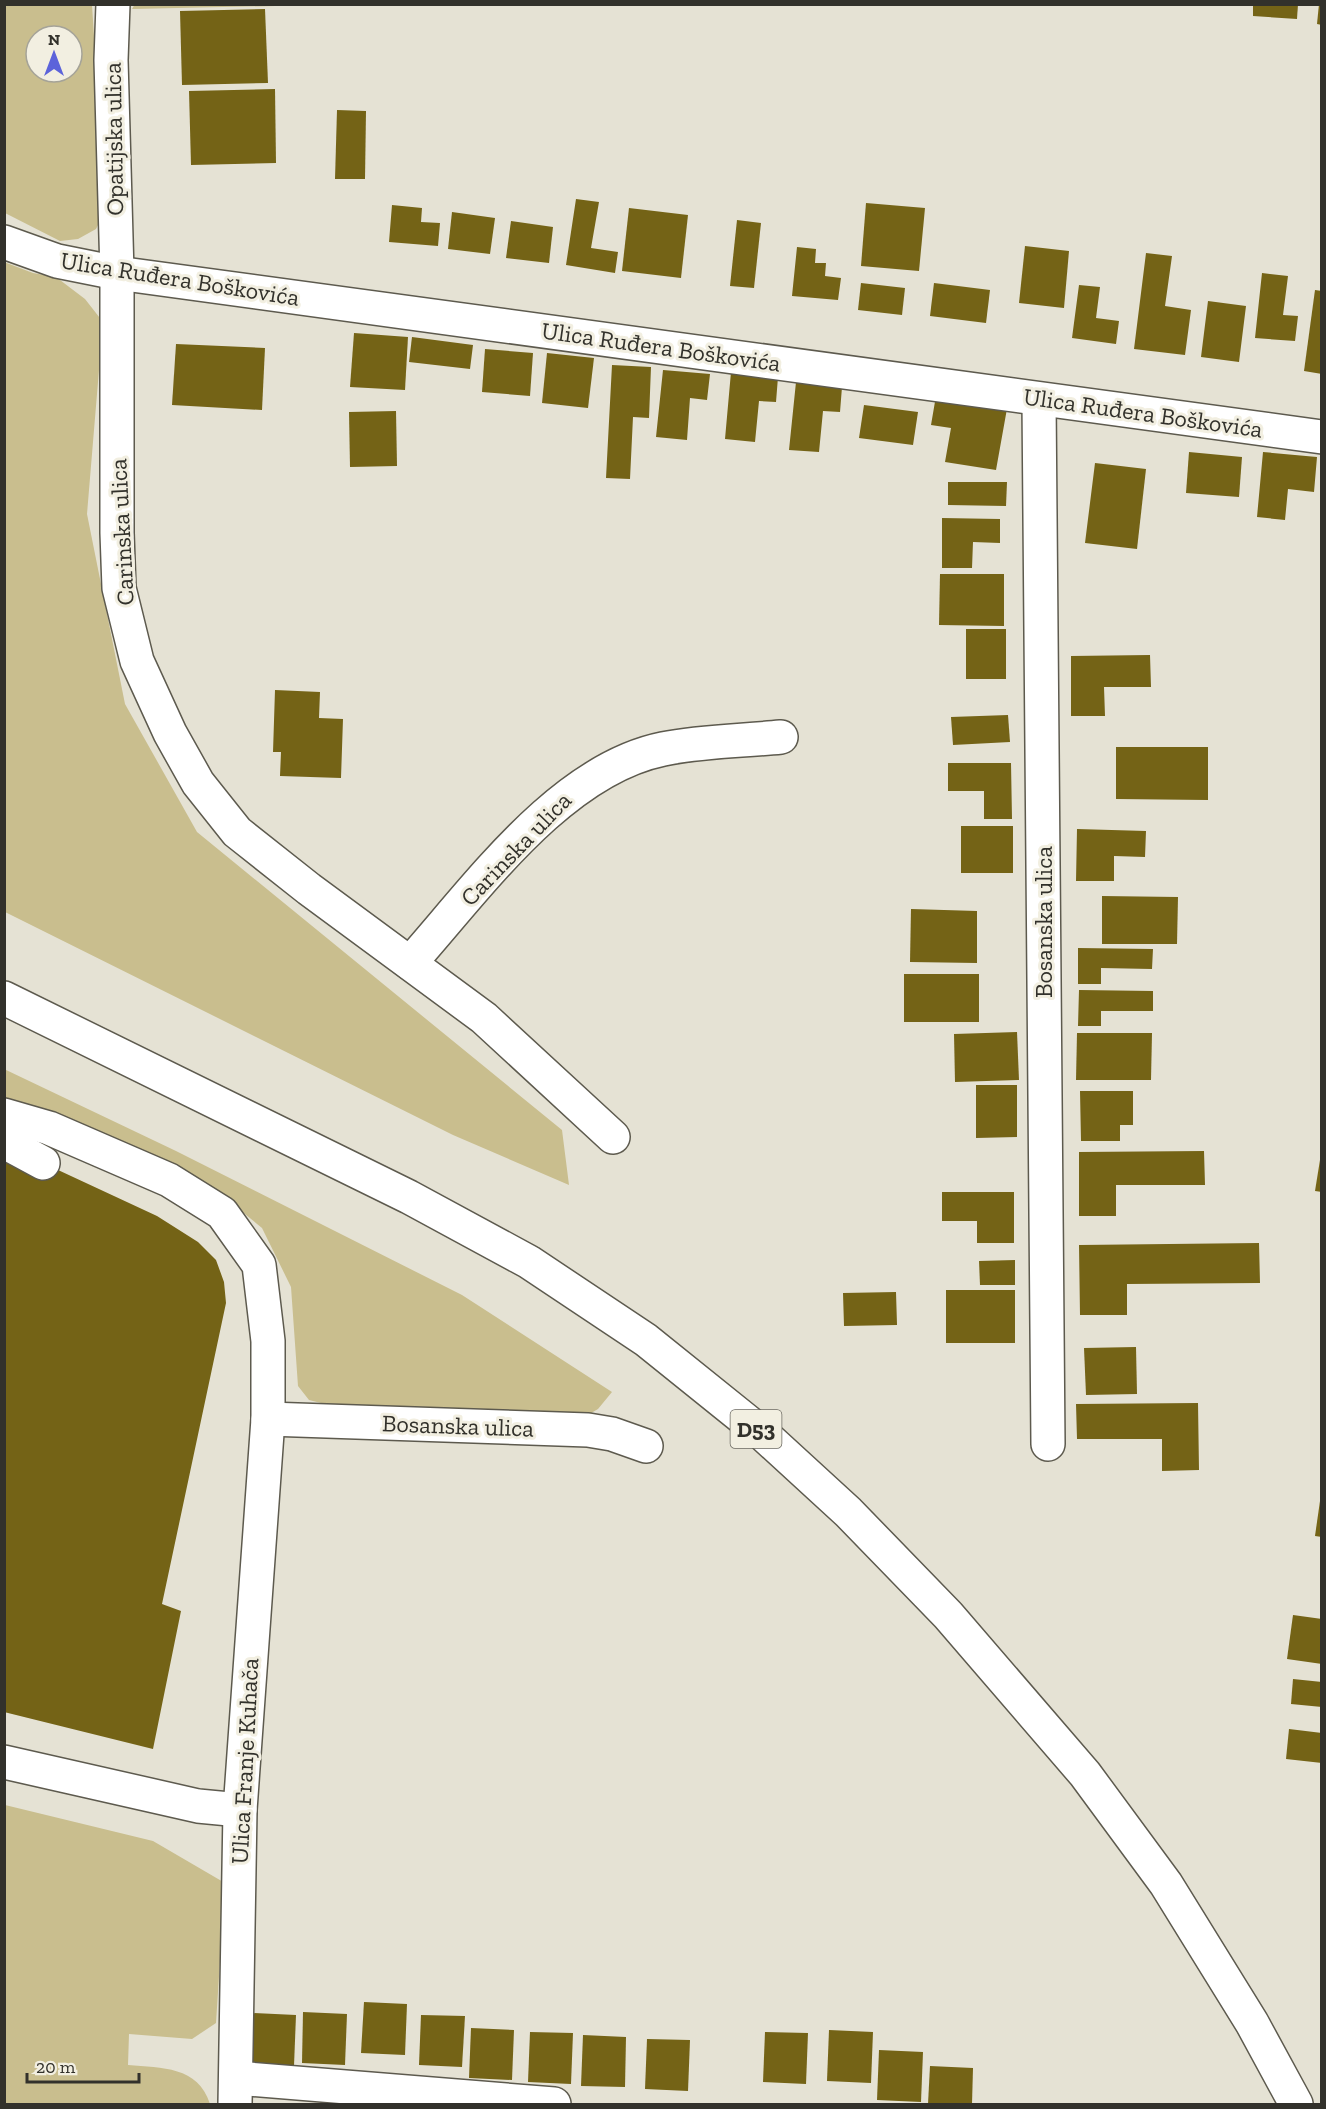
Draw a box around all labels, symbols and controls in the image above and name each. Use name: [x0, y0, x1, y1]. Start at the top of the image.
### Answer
north arrow: [24, 24, 84, 84]
text: N: [48, 30, 60, 49]
street label: Opatijska ulica: [98, 62, 129, 216]
street label: Ulica Ruđera Boškovića: [59, 245, 302, 312]
street label: Ulica Ruđera Boškovića: [540, 315, 783, 378]
street label: Ulica Ruđera Boškovića: [1022, 381, 1265, 444]
street label: Carinska ulica: [103, 458, 140, 606]
street label: Carinska ulica: [454, 785, 577, 912]
street label: Bosanska ulica: [1029, 846, 1058, 998]
street label: Bosanska ulica: [382, 1408, 535, 1443]
road number: D53: [730, 1410, 782, 1448]
street label: Ulica Franje Kuhača: [225, 1657, 264, 1865]
scale bar: [27, 2046, 140, 2084]
text: 20 m: [36, 2056, 76, 2078]

